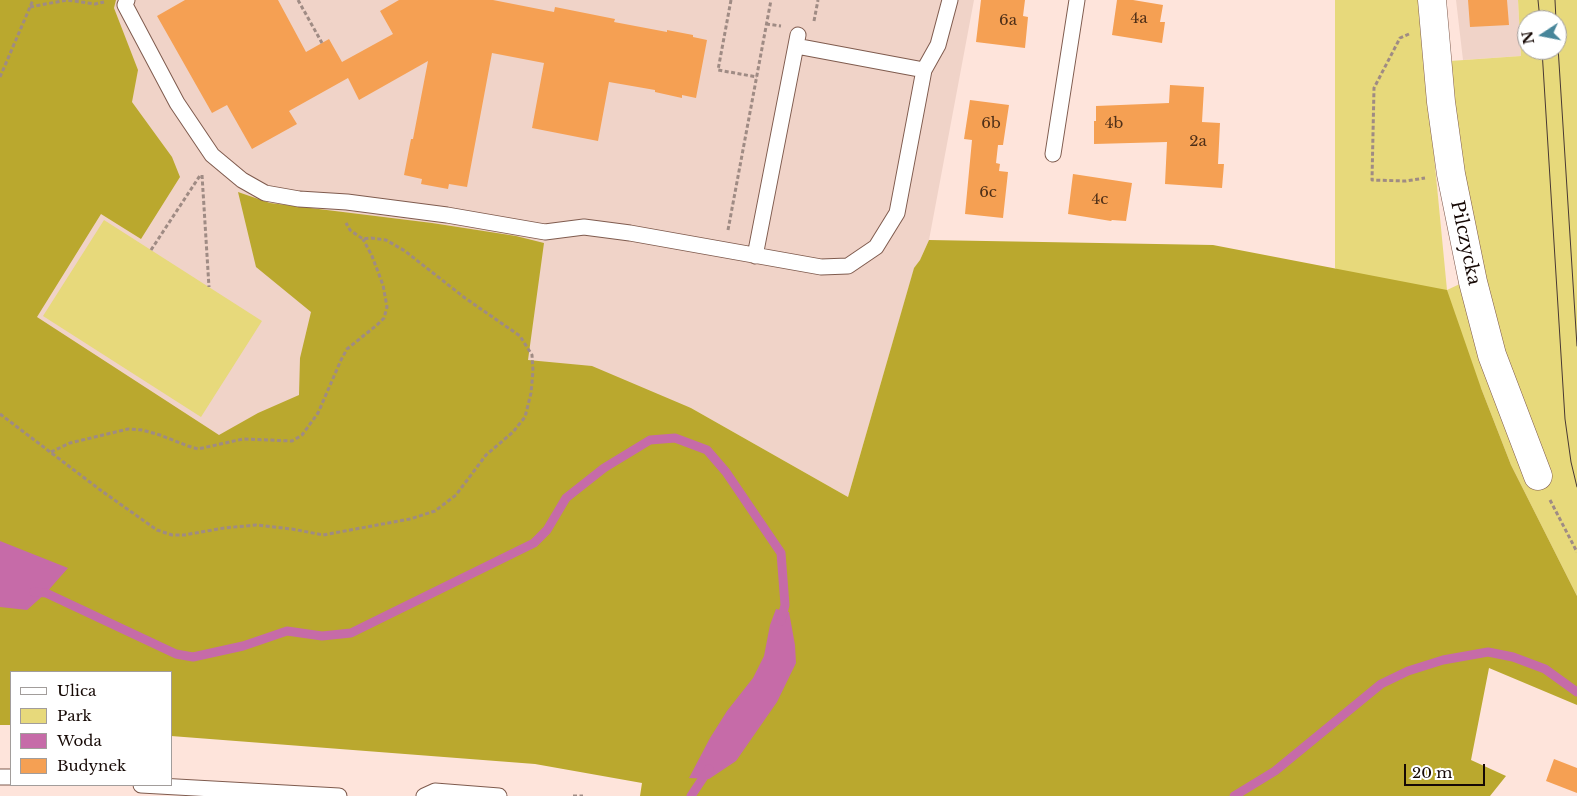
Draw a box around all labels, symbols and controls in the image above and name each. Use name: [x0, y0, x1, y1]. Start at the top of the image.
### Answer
house number: 4a: [1130, 10, 1148, 28]
north arrow: [1517, 10, 1567, 60]
house number: 6a: [999, 12, 1017, 30]
text: N: [1518, 29, 1538, 46]
house number: 6b: [981, 115, 1001, 133]
house number: 4b: [1105, 115, 1123, 133]
house number: 2a: [1189, 133, 1207, 151]
house number: 6c: [979, 184, 997, 202]
house number: 4c: [1092, 191, 1108, 209]
street label: Pilczycka: [1446, 199, 1484, 287]
legend: [10, 671, 172, 786]
text: Ulica: [57, 681, 96, 700]
text: Park: [57, 706, 92, 725]
text: Woda: [57, 731, 102, 750]
scale bar: [1407, 754, 1488, 786]
text: Budynek: [57, 756, 126, 775]
text: 20 m: [1412, 763, 1452, 782]

